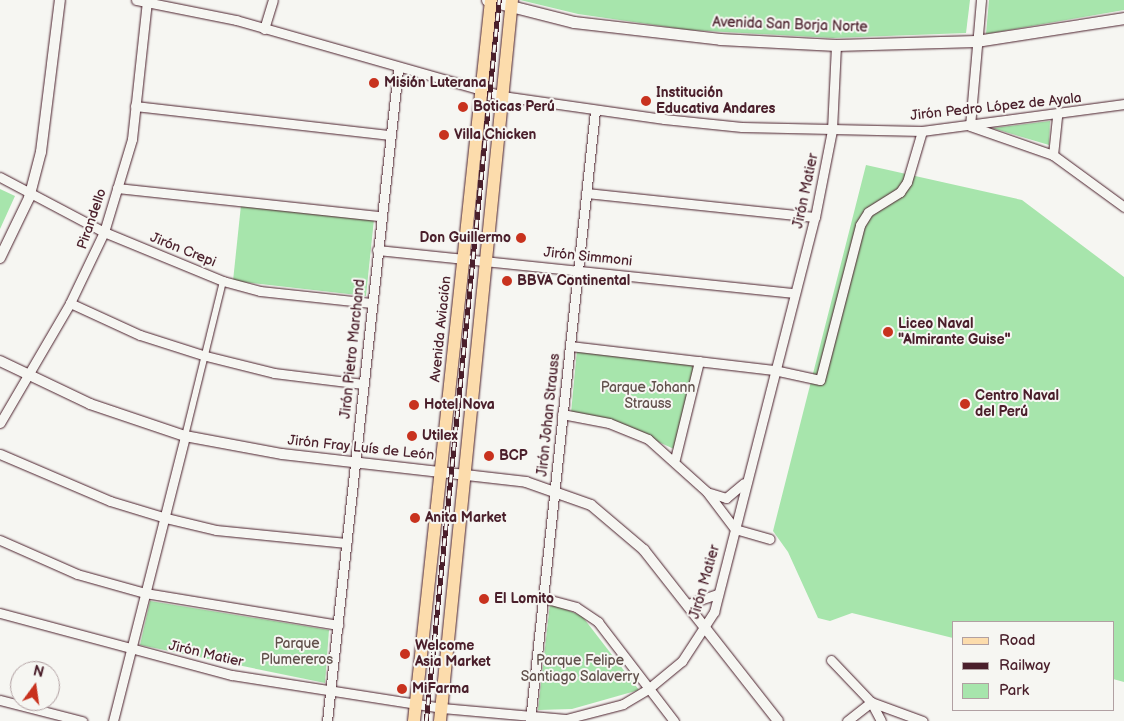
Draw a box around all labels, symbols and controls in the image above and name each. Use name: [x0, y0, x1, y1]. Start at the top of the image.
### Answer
street label: Avenida San Borja Norte: [712, 14, 868, 36]
place label: Misión Luterana: [384, 75, 487, 91]
marker: Misión Luterana: [368, 77, 380, 89]
place label: Institución Educativa Andares: [656, 85, 775, 118]
street label: Jirón Pedro López de Ayala: [910, 90, 1082, 124]
marker: Institución Educativa Andares: [640, 95, 652, 107]
place label: Boticas Perú: [473, 99, 555, 115]
marker: Boticas Perú: [457, 101, 469, 113]
place label: Villa Chicken: [454, 127, 536, 143]
marker: Villa Chicken: [438, 129, 450, 141]
street label: Jirón Matier: [790, 152, 822, 230]
street label: Pirandello: [74, 186, 110, 252]
street label: Jirón Crepi: [148, 229, 218, 271]
place label: Don Guillermo: [420, 230, 511, 246]
marker: Don Guillermo: [515, 232, 527, 244]
street label: Jirón Simmoni: [543, 244, 633, 270]
place label: BBVA Continental: [517, 273, 630, 289]
street label: Avenida Aviación: [427, 275, 455, 383]
marker: BBVA Continental: [501, 275, 513, 287]
street label: Jirón Pietro Marchand: [337, 278, 369, 420]
place label: Liceo Naval "Almirante Guise": [898, 316, 1011, 348]
marker: Liceo Naval "Almirante Guise": [882, 326, 894, 338]
street label: Jirón Johan Strauss: [534, 352, 564, 478]
park label: Parque Johann Strauss: [600, 380, 696, 412]
place label: Centro Naval del Perú: [975, 388, 1059, 421]
place label: Hotel Nova: [424, 397, 495, 413]
marker: Centro Naval del Perú: [959, 398, 971, 410]
marker: Hotel Nova: [408, 399, 420, 411]
place label: Utilex: [422, 428, 458, 444]
marker: Utilex: [406, 430, 418, 442]
street label: Jirón Fray Luís de León: [286, 432, 436, 464]
place label: BCP: [499, 448, 528, 464]
marker: BCP: [483, 450, 495, 462]
place label: Anita Market: [425, 510, 506, 526]
marker: Anita Market: [409, 512, 421, 524]
street label: Jirón Matier: [686, 543, 724, 621]
place label: El Lomito: [494, 591, 554, 607]
marker: El Lomito: [478, 593, 490, 605]
legend: [952, 621, 1114, 711]
text: Road: [999, 631, 1035, 650]
park label: Parque Plumereros: [261, 636, 333, 669]
street label: Jirón Matier: [167, 637, 245, 671]
place label: Welcome Asia Market: [415, 638, 491, 670]
marker: Welcome Asia Market: [399, 648, 411, 660]
park label: Parque Felipe Santiago Salaverry: [521, 653, 639, 686]
text: Railway: [999, 656, 1050, 675]
north arrow: [10, 661, 60, 711]
text: N: [31, 662, 46, 681]
place label: MiFarma: [412, 681, 469, 697]
text: Park: [999, 681, 1029, 700]
marker: MiFarma: [396, 683, 408, 695]

